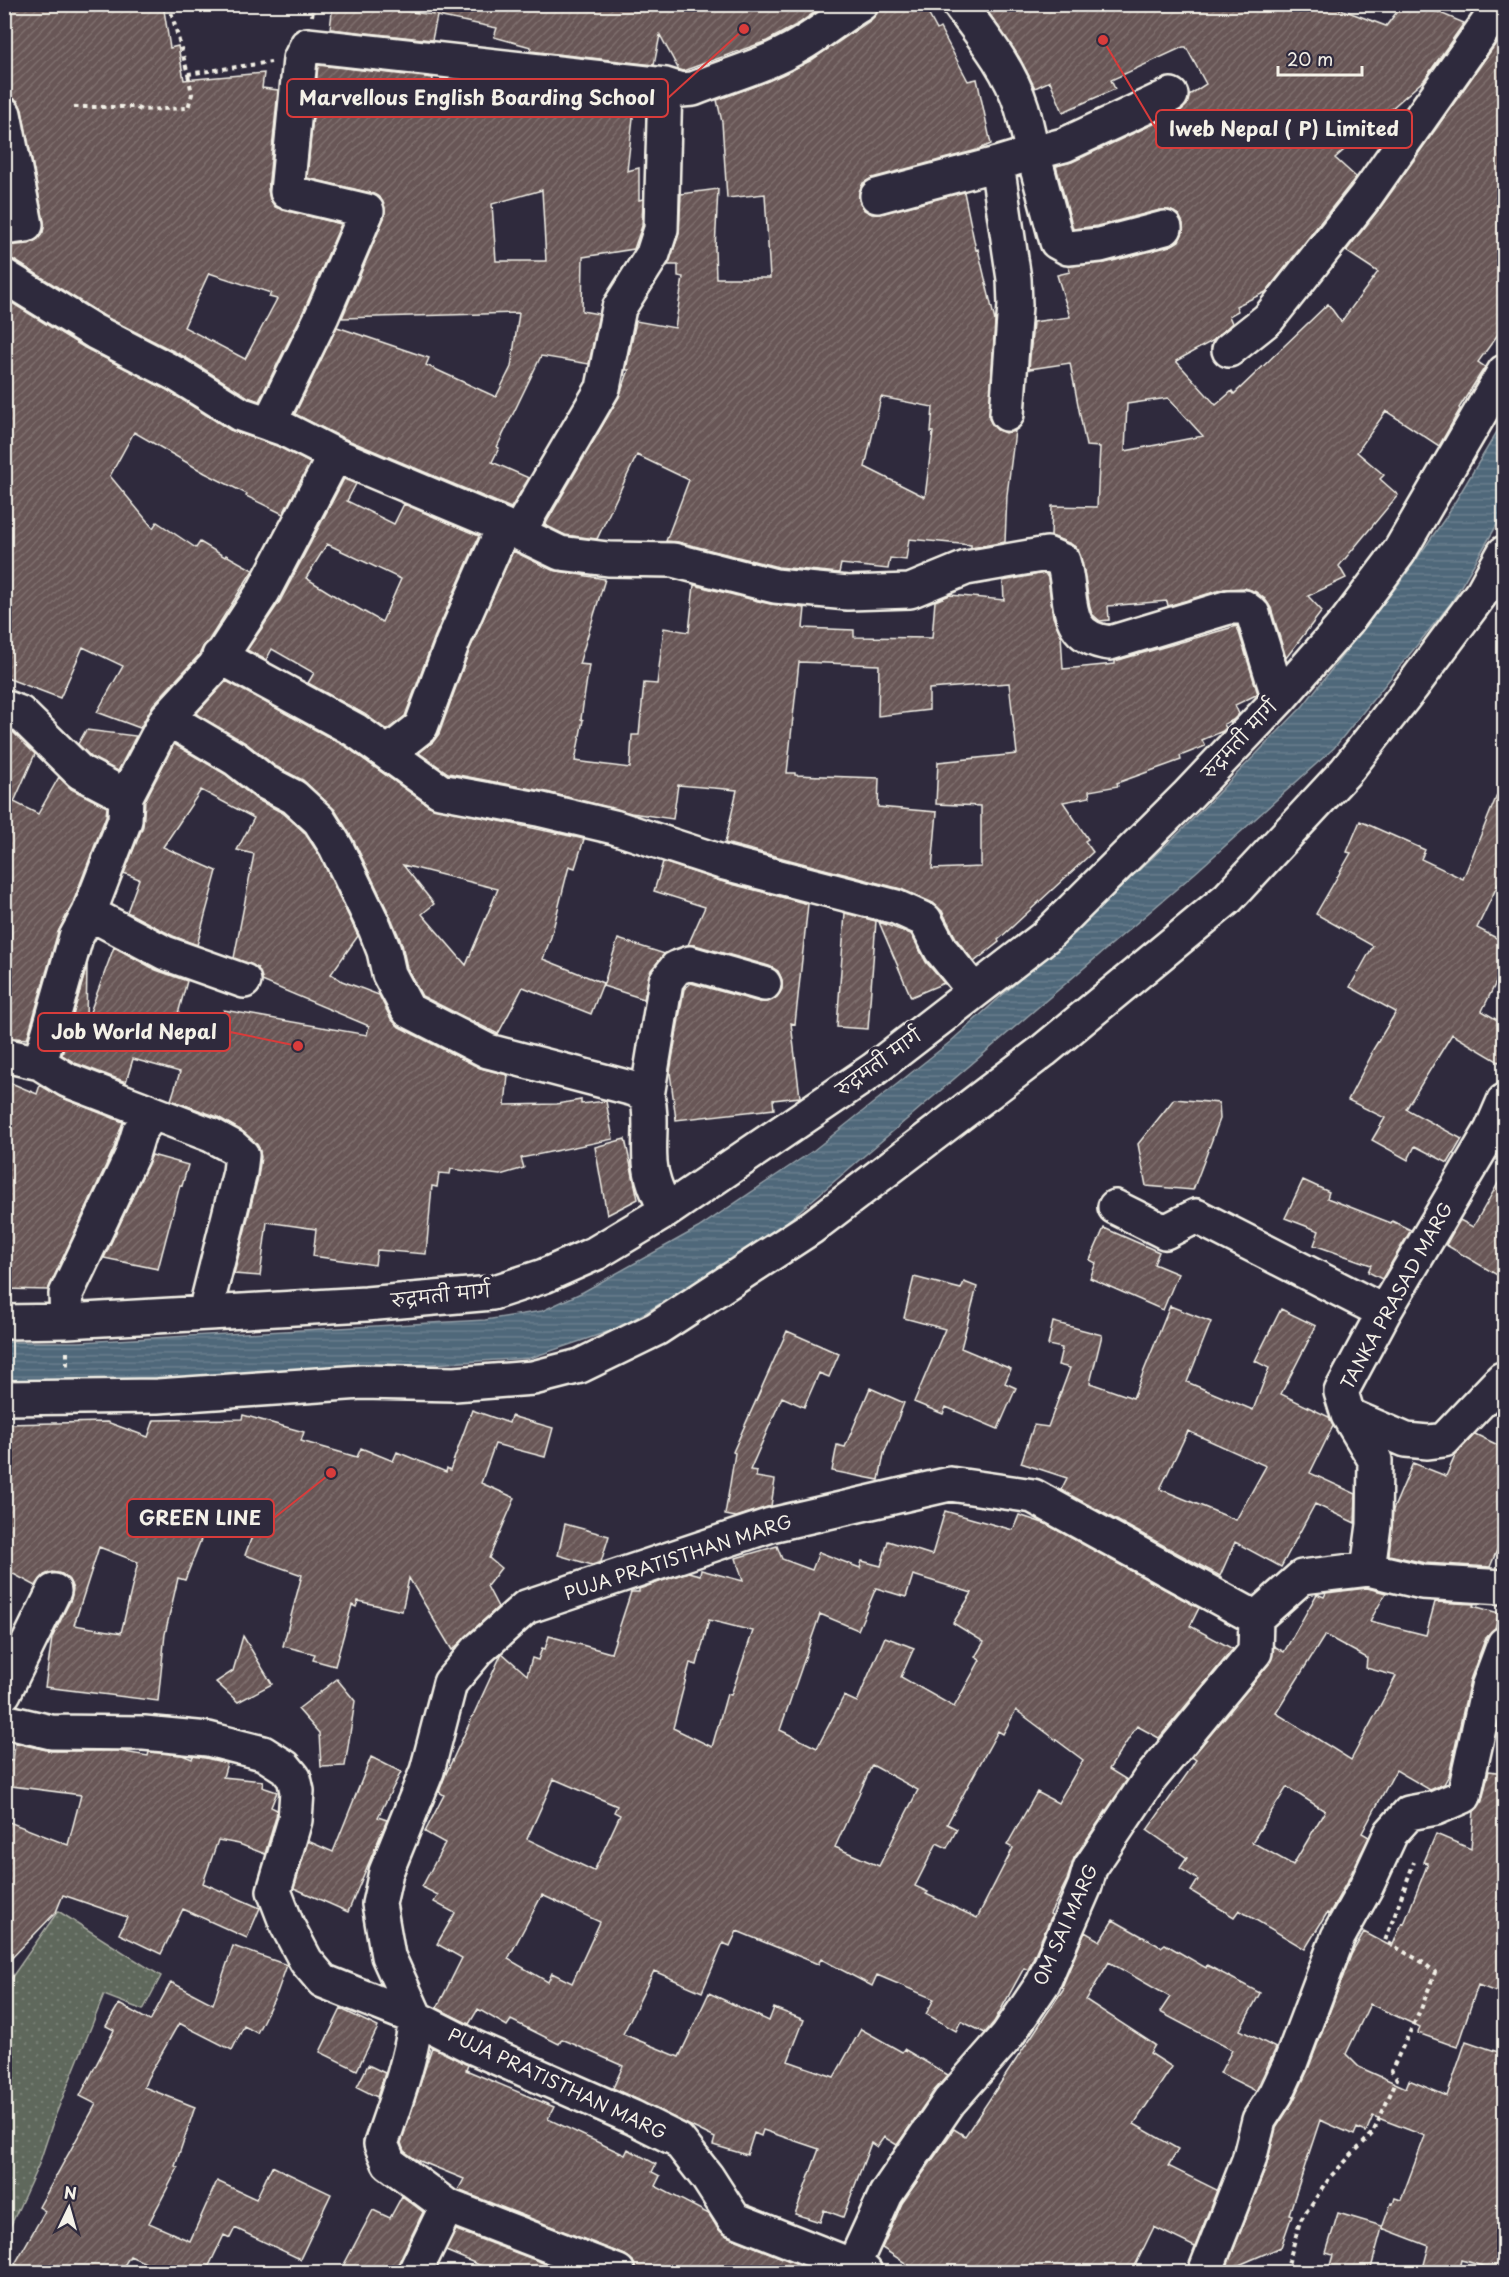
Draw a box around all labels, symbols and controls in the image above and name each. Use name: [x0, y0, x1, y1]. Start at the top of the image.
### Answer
scale bar: [1278, 39, 1362, 77]
text: 20 m: [1287, 45, 1333, 72]
callout: Marvellous English Boarding School: [287, 79, 668, 117]
text: Marvellous English Boarding School: [299, 82, 655, 112]
callout: Iweb Nepal ( P) Limited: [1156, 110, 1412, 148]
text: Iweb Nepal ( P) Limited: [1169, 113, 1399, 143]
street label: रुद्रमती मार्ग: [1194, 692, 1284, 785]
callout: Job World Nepal: [38, 1013, 230, 1051]
text: Job World Nepal: [51, 1016, 217, 1046]
street label: रुद्रमती मार्ग: [829, 1021, 928, 1103]
street label: TANKA PRASAD MARG: [1333, 1197, 1458, 1394]
street label: रुद्रमती मार्ग: [389, 1276, 493, 1313]
callout: GREEN LINE: [127, 1499, 274, 1537]
text: GREEN LINE: [139, 1502, 261, 1532]
street label: PUJA PRATISTHAN MARG: [560, 1507, 795, 1606]
street label: OM SAI MARG: [1026, 1859, 1103, 1989]
street label: PUJA PRATISTHAN MARG: [444, 2020, 671, 2145]
north arrow: [39, 2178, 99, 2238]
text: N: [63, 2180, 78, 2205]

